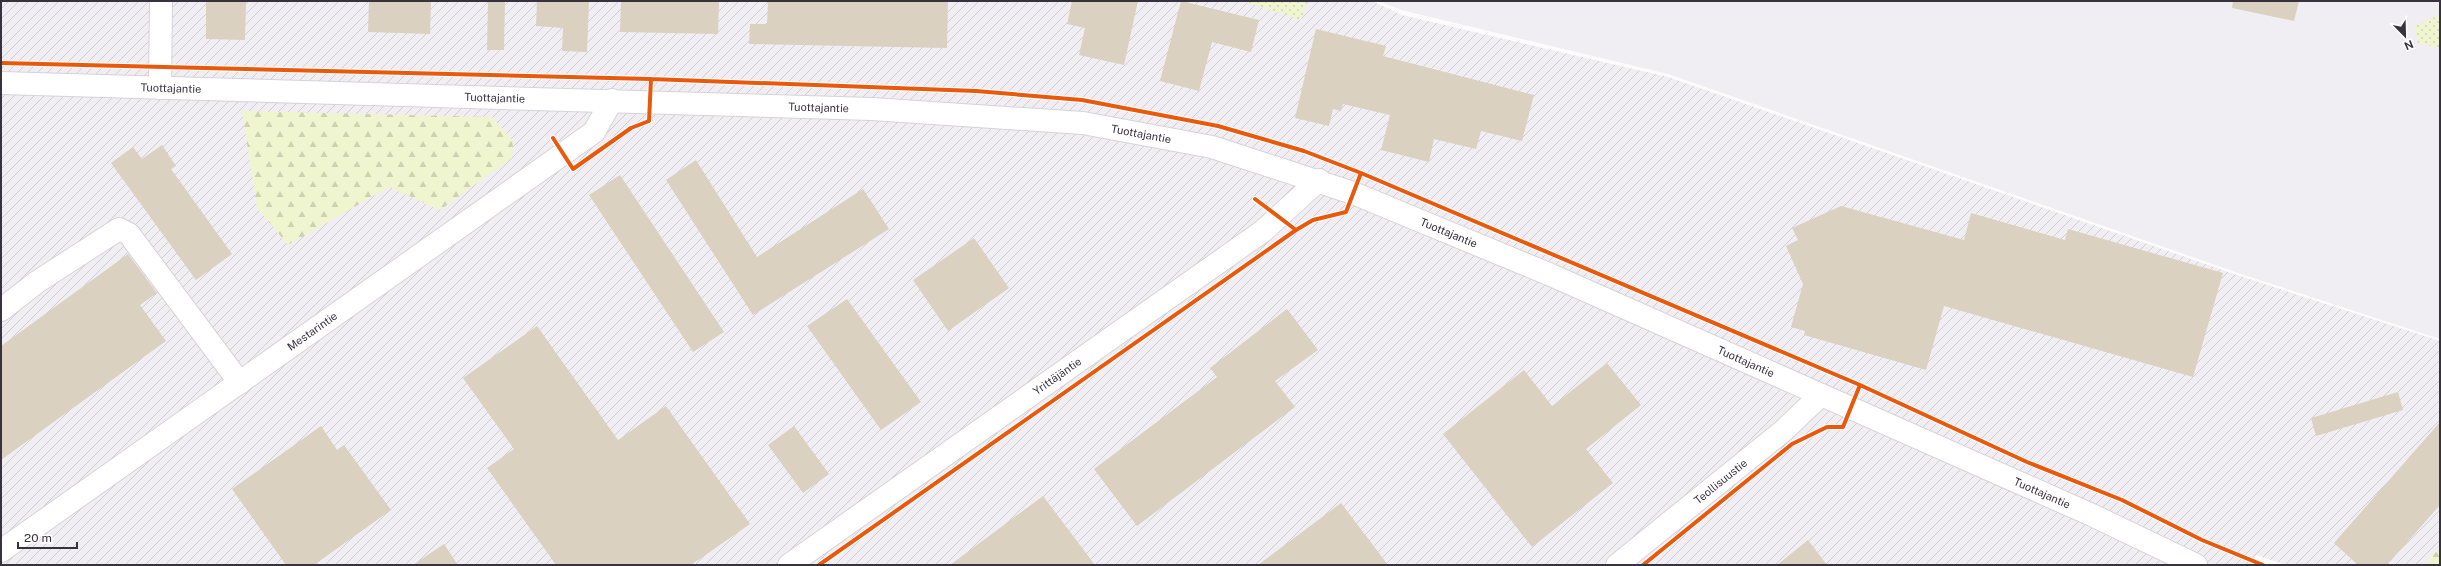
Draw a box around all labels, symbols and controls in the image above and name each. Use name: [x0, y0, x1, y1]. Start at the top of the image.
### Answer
north arrow: [2385, 16, 2425, 56]
text: N: [2403, 38, 2415, 52]
street label: Tuottajantie: [140, 81, 201, 95]
street label: Tuottajantie: [464, 91, 525, 105]
street label: Tuottajantie: [788, 101, 849, 114]
street label: Tuottajantie: [1110, 122, 1172, 145]
street label: Tuottajantie: [1418, 215, 1479, 250]
street label: Mestarintie: [285, 309, 339, 353]
street label: Tuottajantie: [1716, 344, 1776, 379]
street label: Yrittäjäntie: [1031, 355, 1083, 397]
street label: Teollisuustie: [1692, 457, 1749, 506]
street label: Tuottajantie: [2012, 475, 2072, 511]
scale bar: [18, 524, 77, 550]
text: 20 m: [24, 531, 52, 545]

